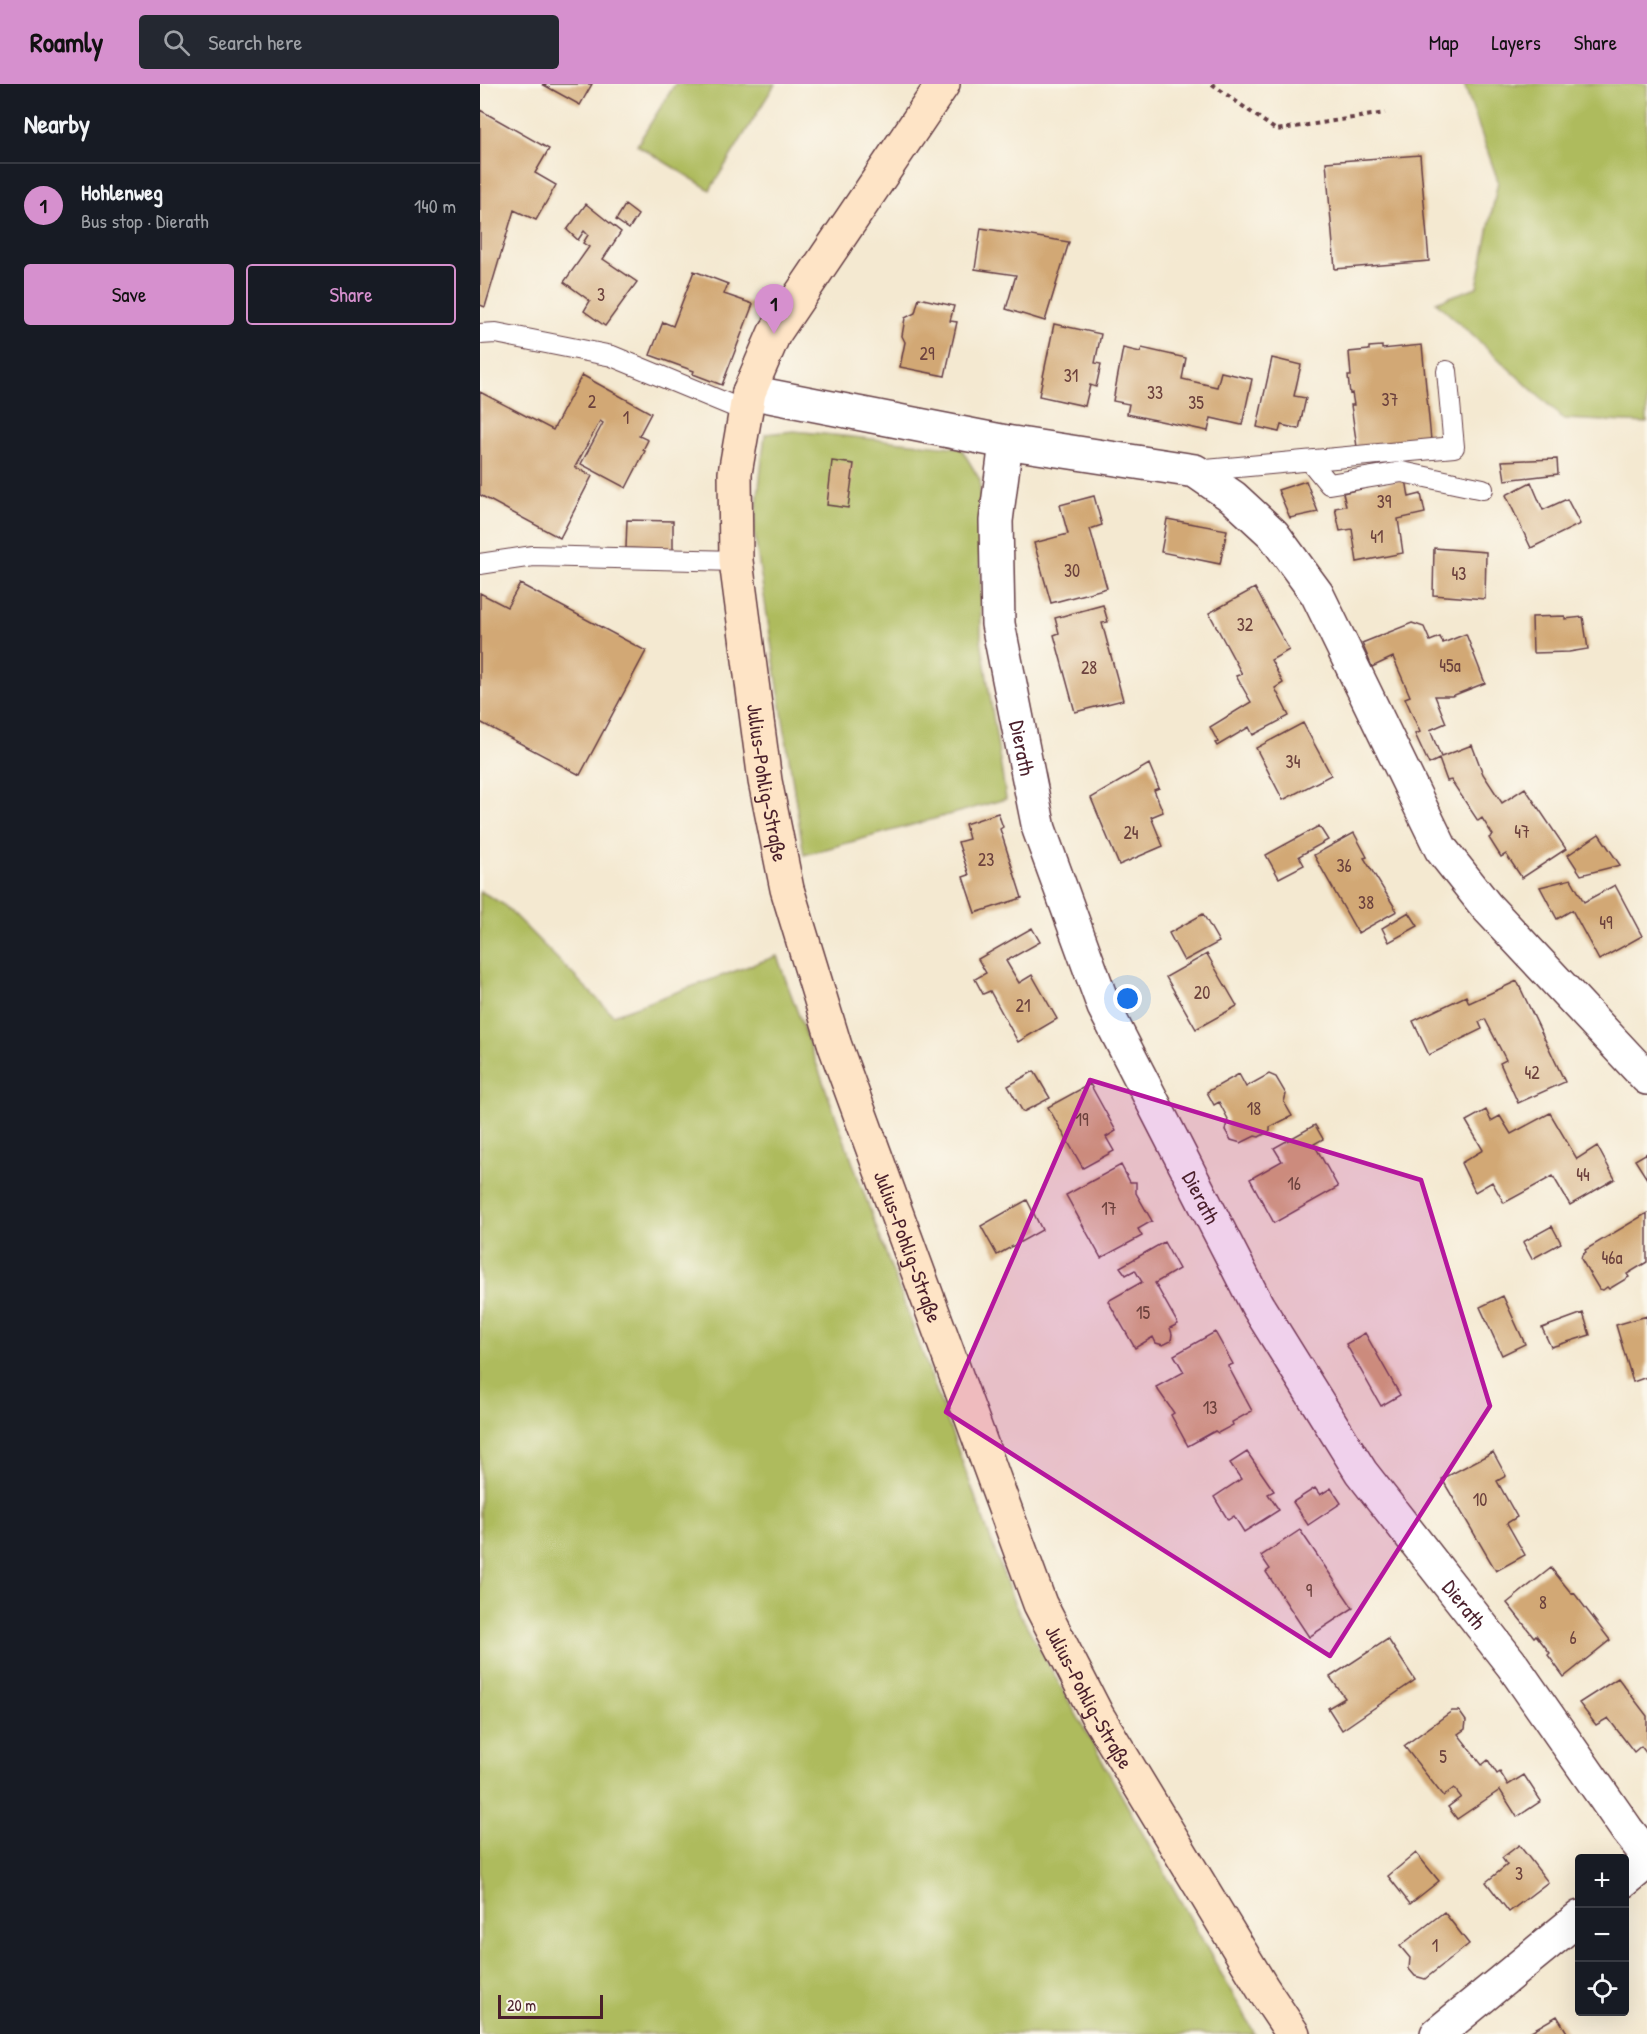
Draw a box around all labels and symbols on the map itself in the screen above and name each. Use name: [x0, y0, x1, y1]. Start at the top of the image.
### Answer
house number: 3: [597, 282, 605, 307]
pin: 1: [754, 284, 794, 334]
house number: 29: [919, 341, 935, 366]
house number: 31: [1064, 363, 1078, 388]
house number: 33: [1147, 380, 1163, 405]
house number: 37: [1382, 387, 1399, 412]
house number: 2: [588, 389, 597, 414]
house number: 35: [1188, 390, 1204, 415]
house number: 1: [623, 405, 629, 430]
house number: 39: [1377, 489, 1392, 514]
house number: 41: [1370, 524, 1384, 549]
house number: 30: [1064, 558, 1080, 583]
house number: 43: [1452, 561, 1466, 586]
house number: 32: [1237, 612, 1254, 637]
house number: 45a: [1439, 653, 1461, 678]
house number: 28: [1081, 655, 1097, 680]
street label: Julius-Pohlig-Straße: [740, 702, 796, 864]
street label: Dierath: [1003, 718, 1042, 778]
house number: 34: [1286, 749, 1301, 774]
house number: 47: [1514, 819, 1530, 844]
house number: 24: [1123, 820, 1139, 845]
house number: 23: [978, 847, 994, 872]
house number: 36: [1336, 853, 1352, 878]
house number: 38: [1358, 890, 1374, 915]
house number: 49: [1599, 910, 1613, 935]
house number: 20: [1194, 980, 1210, 1005]
your location: [1113, 984, 1142, 1013]
house number: 21: [1016, 993, 1030, 1018]
house number: 42: [1524, 1060, 1540, 1085]
house number: 18: [1247, 1096, 1261, 1121]
house number: 19: [1075, 1107, 1089, 1132]
house number: 44: [1576, 1162, 1590, 1187]
street label: Dierath: [1176, 1166, 1227, 1229]
street label: Julius-Pohlig-Straße: [868, 1167, 950, 1326]
house number: 16: [1287, 1171, 1301, 1196]
house number: 17: [1101, 1196, 1117, 1221]
house number: 46a: [1602, 1245, 1623, 1270]
house number: 15: [1136, 1300, 1150, 1325]
house number: 13: [1203, 1395, 1217, 1420]
house number: 10: [1473, 1487, 1487, 1512]
street label: Dierath: [1436, 1574, 1493, 1635]
house number: 9: [1306, 1578, 1313, 1603]
house number: 8: [1539, 1590, 1547, 1615]
street label: Julius-Pohlig-Straße: [1039, 1620, 1141, 1774]
house number: 6: [1569, 1625, 1577, 1650]
house number: 5: [1439, 1744, 1447, 1769]
house number: 3: [1515, 1861, 1523, 1886]
house number: 1: [1432, 1933, 1438, 1958]
scale bar: [498, 1992, 603, 2020]

